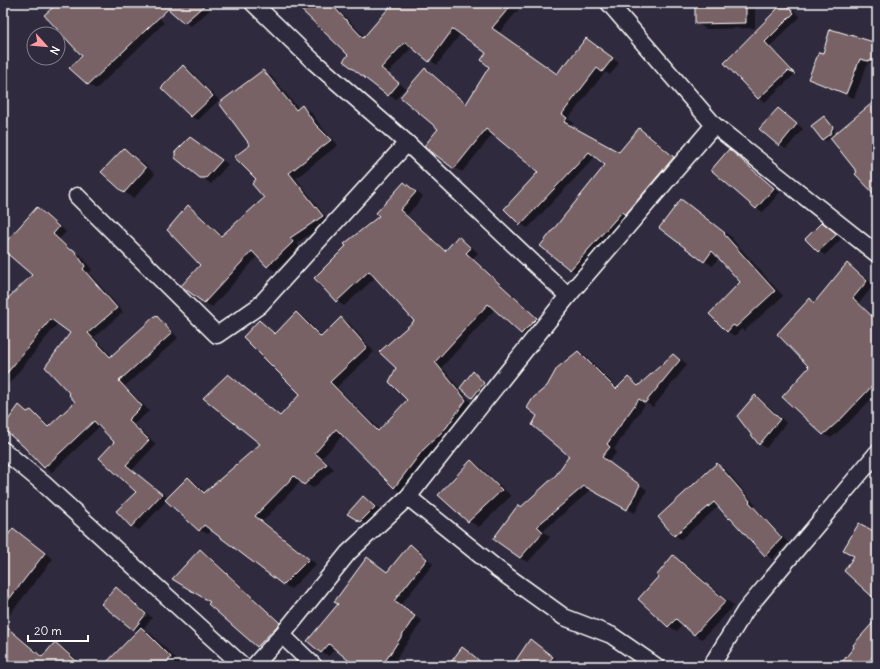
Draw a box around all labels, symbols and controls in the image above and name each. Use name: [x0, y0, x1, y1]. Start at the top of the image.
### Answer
north arrow: [26, 26, 66, 66]
text: N: [47, 44, 63, 57]
scale bar: [28, 617, 88, 643]
text: 20 m: [34, 623, 62, 638]

